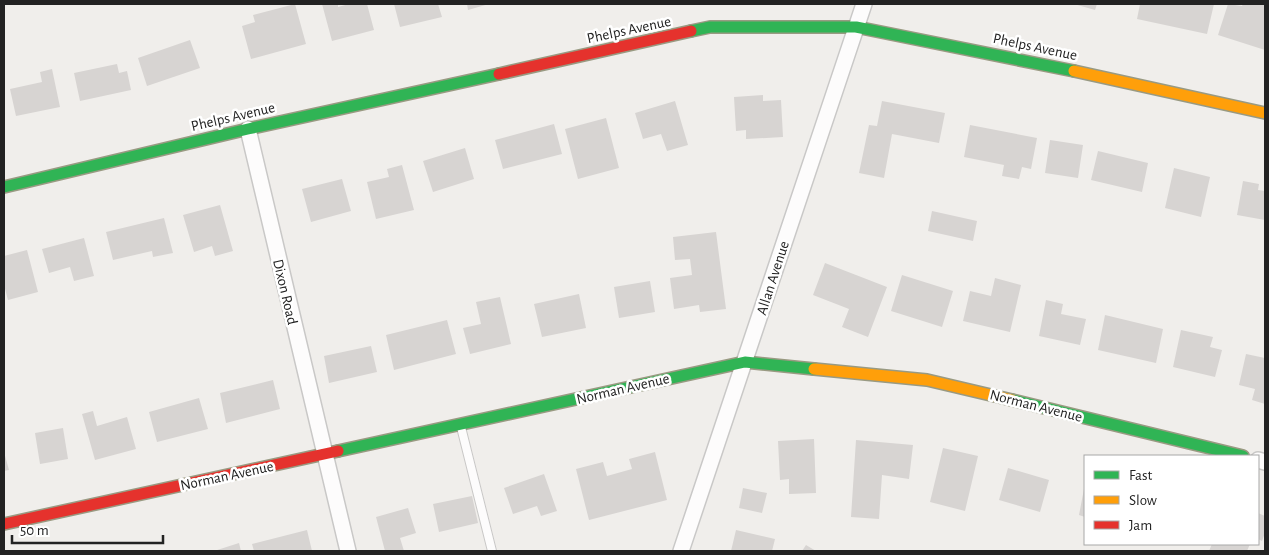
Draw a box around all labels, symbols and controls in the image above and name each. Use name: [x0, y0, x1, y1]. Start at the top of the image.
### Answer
street label: Phelps Avenue: [586, 14, 673, 46]
street label: Phelps Avenue: [992, 31, 1079, 63]
street label: Phelps Avenue: [190, 100, 276, 134]
street label: Allan Avenue: [754, 239, 792, 317]
street label: Dixon Road: [270, 258, 300, 326]
street label: Norman Avenue: [575, 371, 671, 407]
street label: Norman Avenue: [988, 387, 1084, 425]
legend: [1084, 455, 1259, 545]
street label: Norman Avenue: [179, 459, 275, 493]
text: Fast: [1129, 468, 1153, 483]
text: Slow: [1129, 493, 1157, 508]
scale bar: [12, 512, 164, 544]
text: Jam: [1129, 518, 1152, 533]
text: 50 m: [20, 523, 49, 538]

